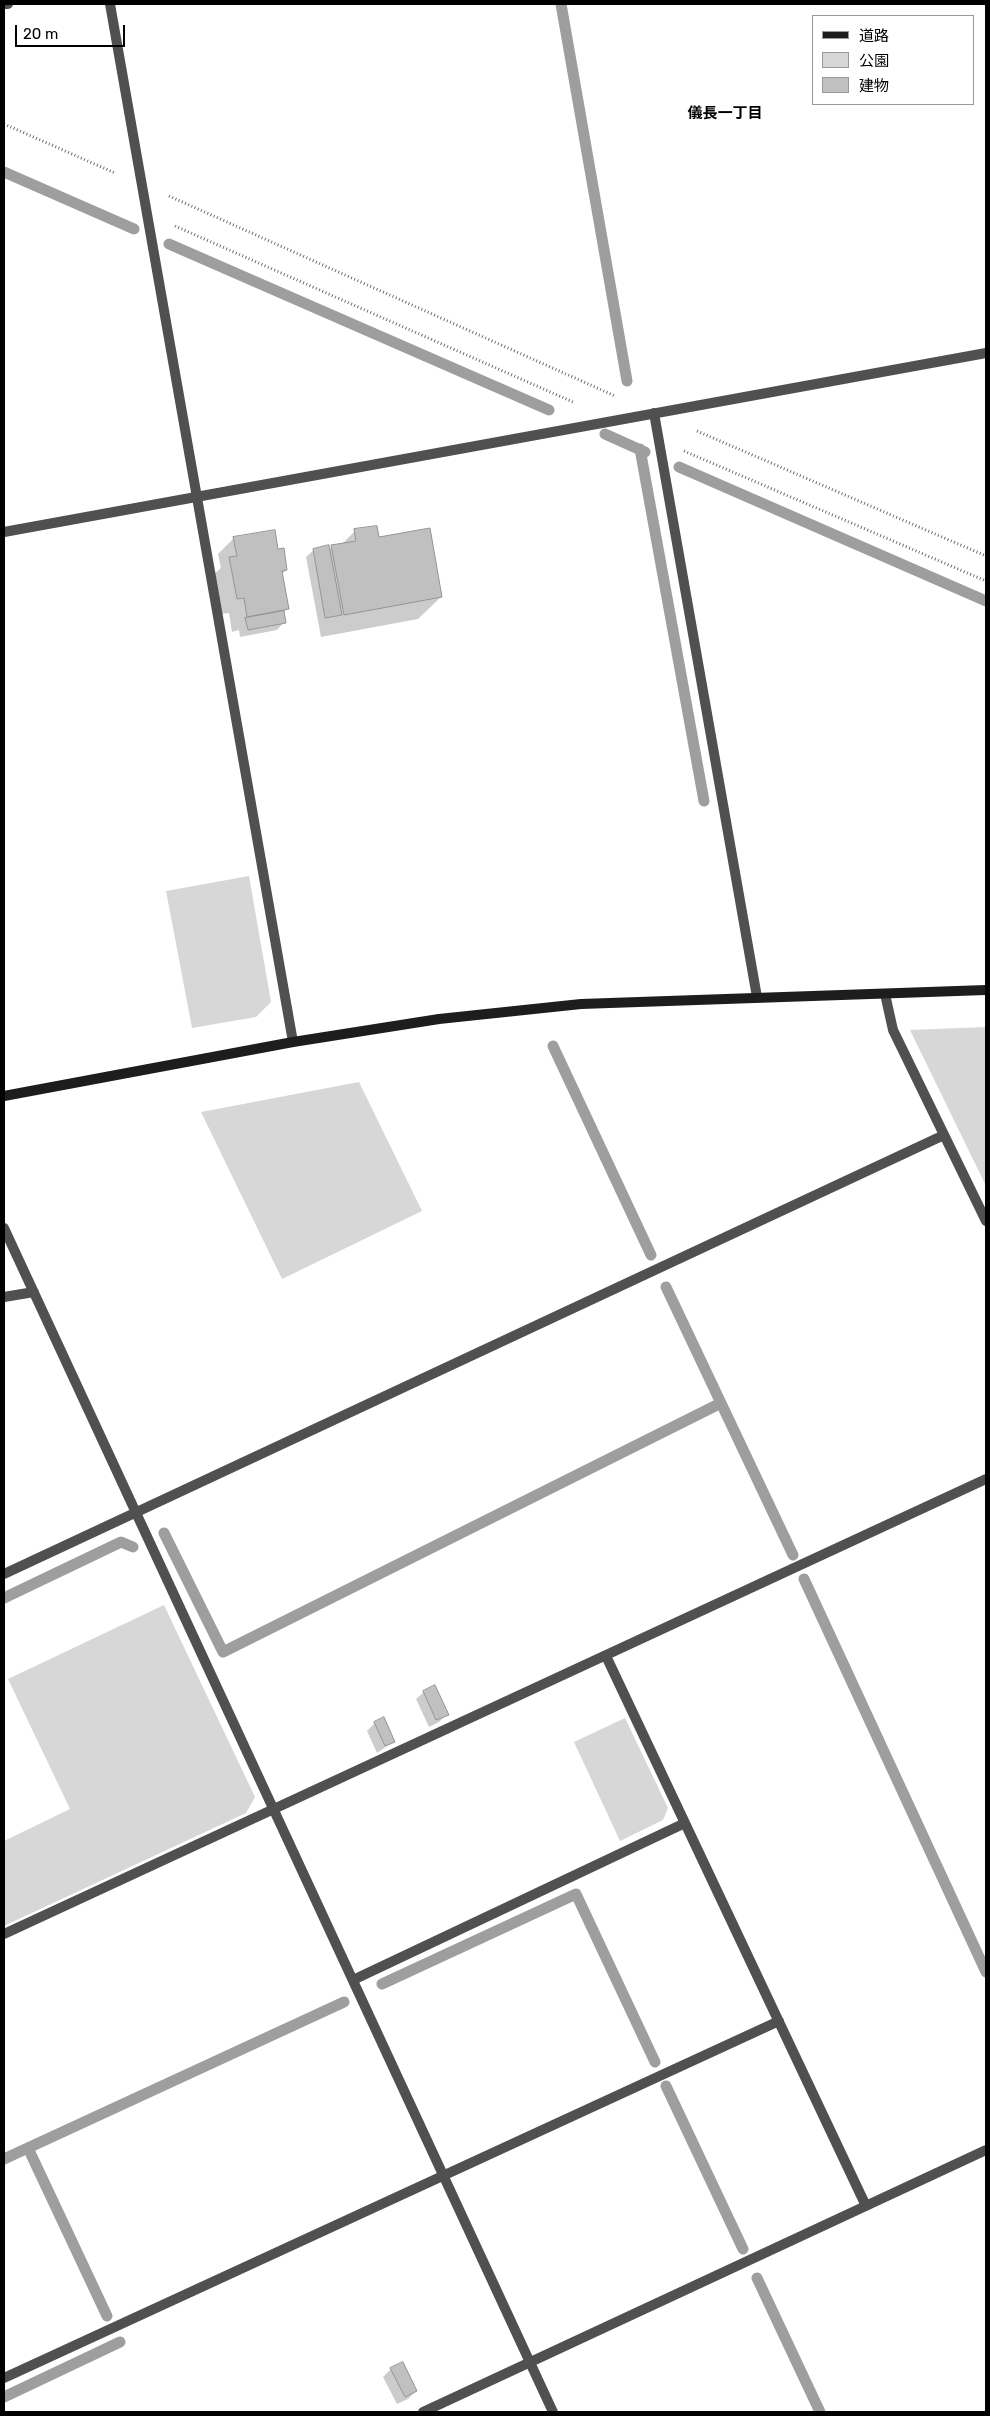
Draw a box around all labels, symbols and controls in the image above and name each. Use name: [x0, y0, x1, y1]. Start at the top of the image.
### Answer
scale bar: [18, 15, 128, 47]
legend: [812, 15, 975, 105]
text: 20 m: [23, 25, 58, 43]
text: 道路: [859, 27, 889, 45]
text: 公園: [859, 52, 889, 70]
text: 建物: [859, 77, 889, 95]
district label: 儀長一丁目: [688, 105, 762, 123]

